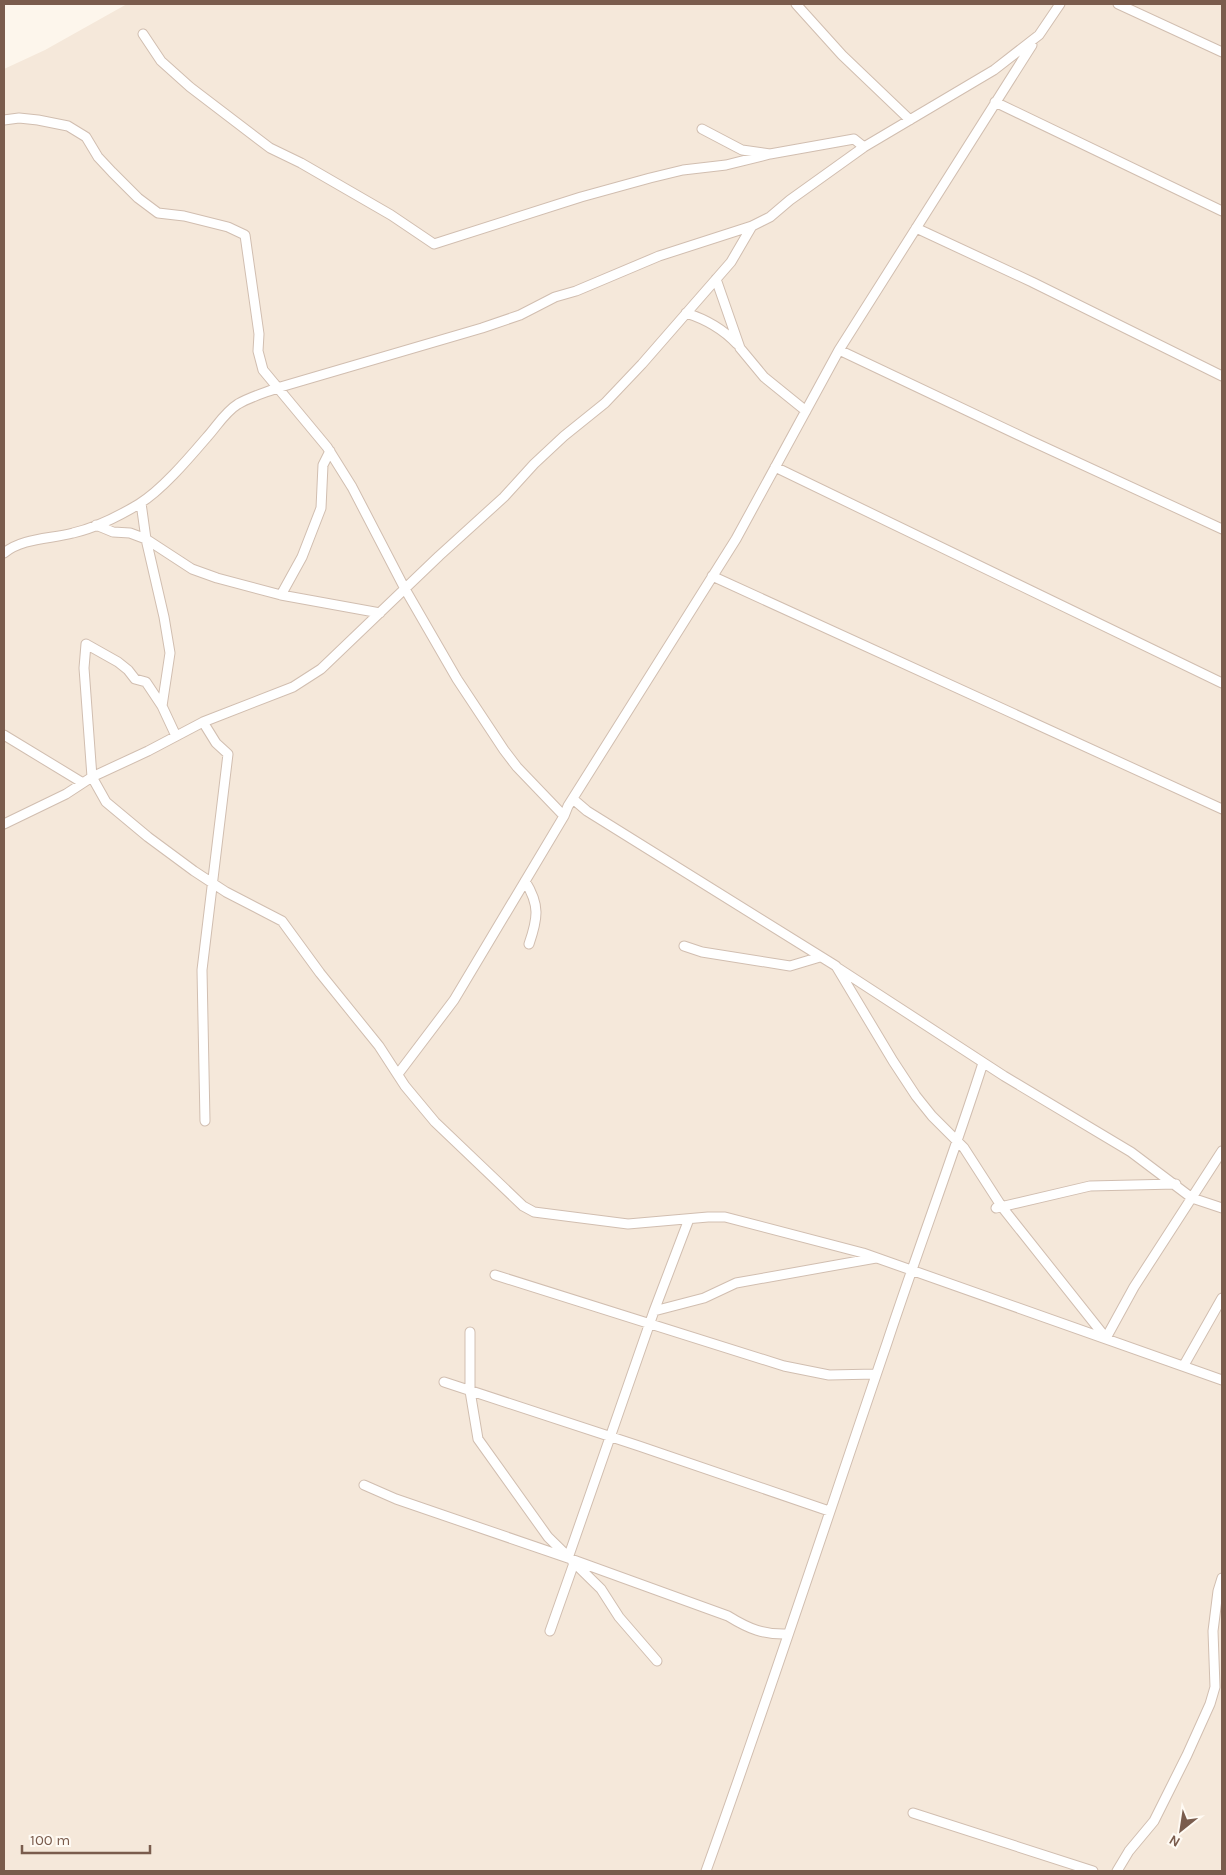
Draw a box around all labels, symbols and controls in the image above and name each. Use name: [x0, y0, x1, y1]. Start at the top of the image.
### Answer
north arrow: [1156, 1805, 1206, 1855]
scale bar: [22, 1822, 150, 1854]
text: 100 m: [30, 1831, 70, 1849]
text: N: [1166, 1831, 1183, 1851]

